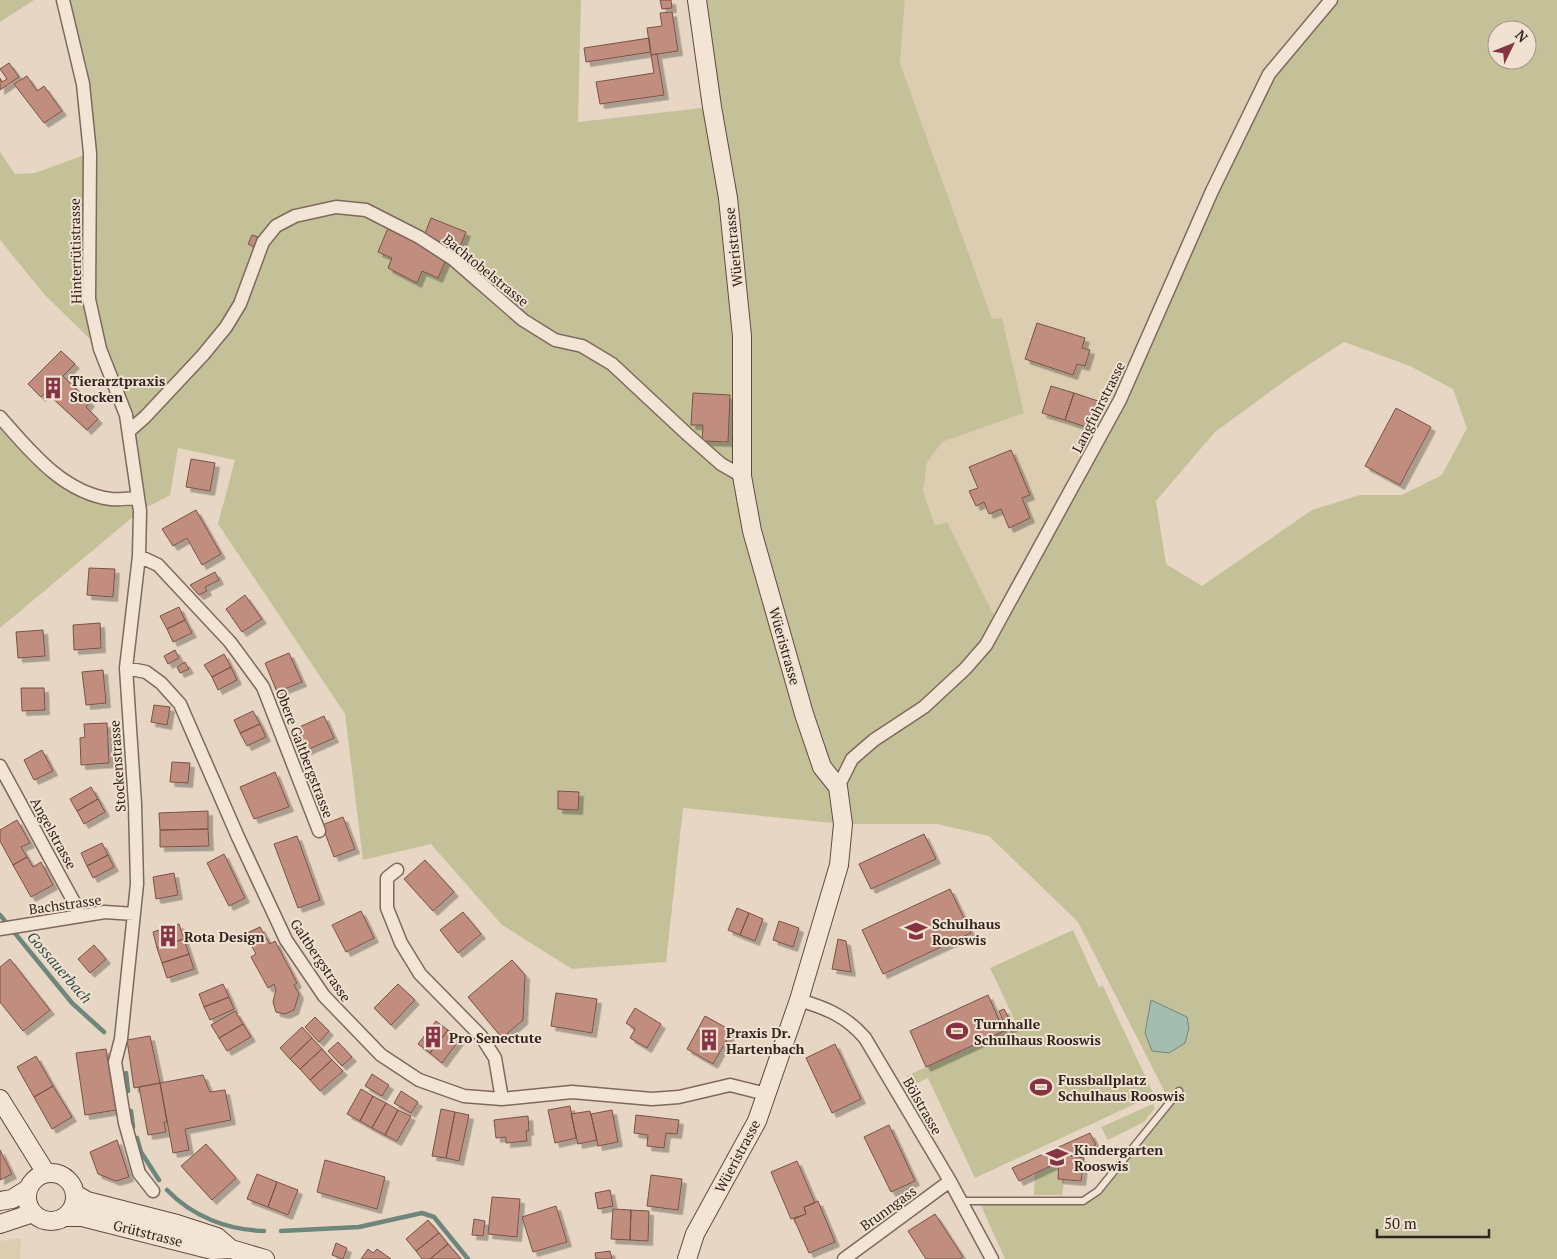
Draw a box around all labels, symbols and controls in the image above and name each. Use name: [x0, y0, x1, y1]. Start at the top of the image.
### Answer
north arrow: [1487, 20, 1537, 70]
text: N: [1511, 25, 1533, 46]
street label: Hinterrütistrasse: [65, 198, 85, 304]
street label: Wüeristrasse: [719, 206, 747, 288]
street label: Bachtobelstrasse: [439, 230, 533, 310]
street label: Langfuhrstrasse: [1067, 358, 1129, 456]
place label: Tierarztpraxis Stocken: [70, 371, 165, 406]
building icon: Tierarztpraxis Stocken: [40, 375, 66, 401]
street label: Wüeristrasse: [765, 605, 805, 687]
street label: Obere Galtbergstrasse: [272, 686, 338, 820]
street label: Stockenstrasse: [104, 719, 130, 813]
street label: Angelstrasse: [26, 794, 82, 872]
street label: Bachstrasse: [27, 889, 103, 919]
place label: Schulhaus Rooswis: [932, 914, 1001, 949]
street label: Galtbergstrasse: [286, 915, 356, 1005]
school or university icon: Schulhaus Rooswis: [903, 918, 929, 944]
building icon: Rota Design: [155, 923, 181, 949]
water label: Gossauerbach: [23, 927, 97, 1007]
place label: Rota Design: [184, 927, 265, 946]
place label: Turnhalle Schulhaus Rooswis: [974, 1014, 1101, 1049]
sports icon: Turnhalle Schulhaus Rooswis: [944, 1018, 970, 1044]
place label: Praxis Dr. Hartenbach: [726, 1023, 805, 1058]
building icon: Pro Senectute: [420, 1024, 446, 1050]
building icon: Praxis Dr. Hartenbach: [696, 1027, 722, 1053]
place label: Pro Senectute: [449, 1028, 542, 1047]
place label: Fussballplatz Schulhaus Rooswis: [1058, 1070, 1185, 1105]
street label: Bölstrasse: [899, 1074, 947, 1138]
sports icon: Fussballplatz Schulhaus Rooswis: [1028, 1074, 1054, 1100]
street label: Wüeristrasse: [710, 1116, 764, 1196]
place label: Kindergarten Rooswis: [1074, 1140, 1163, 1175]
school or university icon: Kindergarten Rooswis: [1044, 1144, 1070, 1170]
street label: Brunngass: [856, 1181, 920, 1235]
scale bar: [1377, 1206, 1490, 1238]
text: 50 m: [1384, 1213, 1417, 1233]
street label: Grütstrasse: [111, 1215, 185, 1251]

